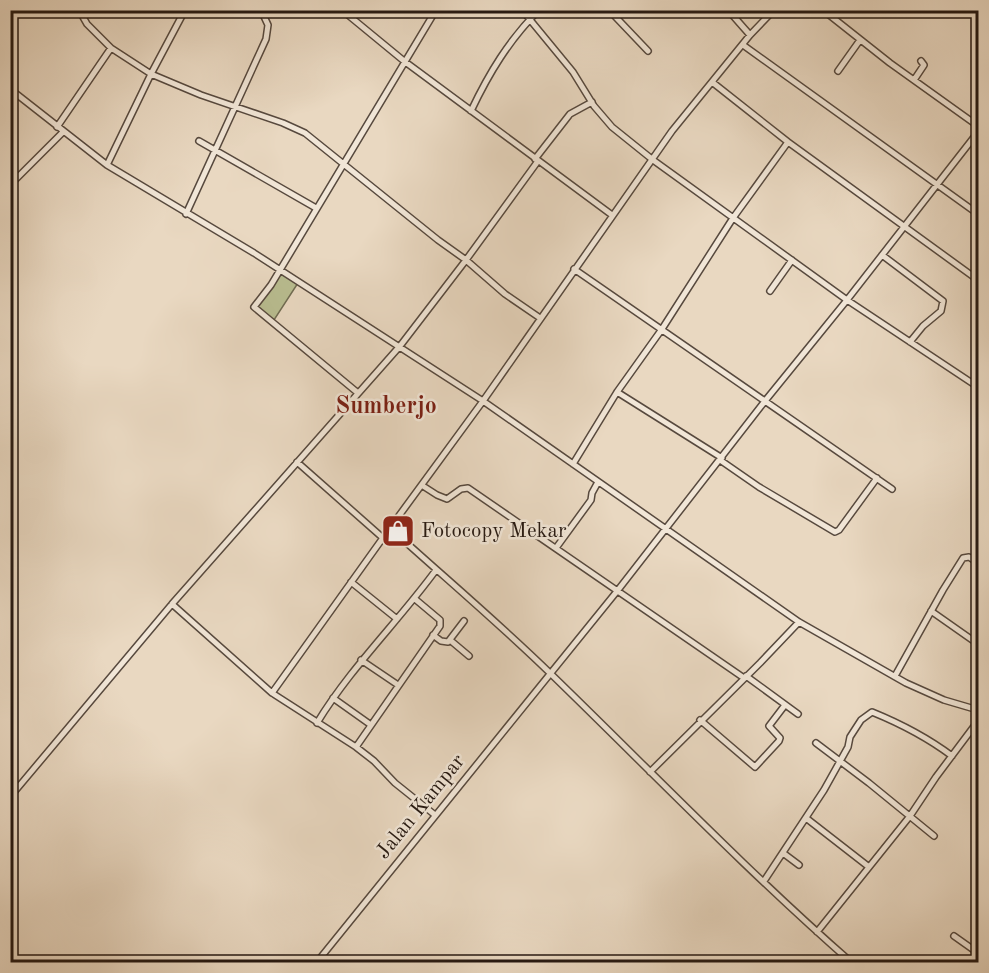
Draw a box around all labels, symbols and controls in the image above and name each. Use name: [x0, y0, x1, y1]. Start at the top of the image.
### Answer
district label: Sumberjo: [335, 395, 437, 419]
shop icon: Fotocopy Mekar: [380, 513, 416, 549]
place label: Fotocopy Mekar: [421, 521, 567, 542]
street label: Jalan Kampar: [373, 750, 470, 863]

